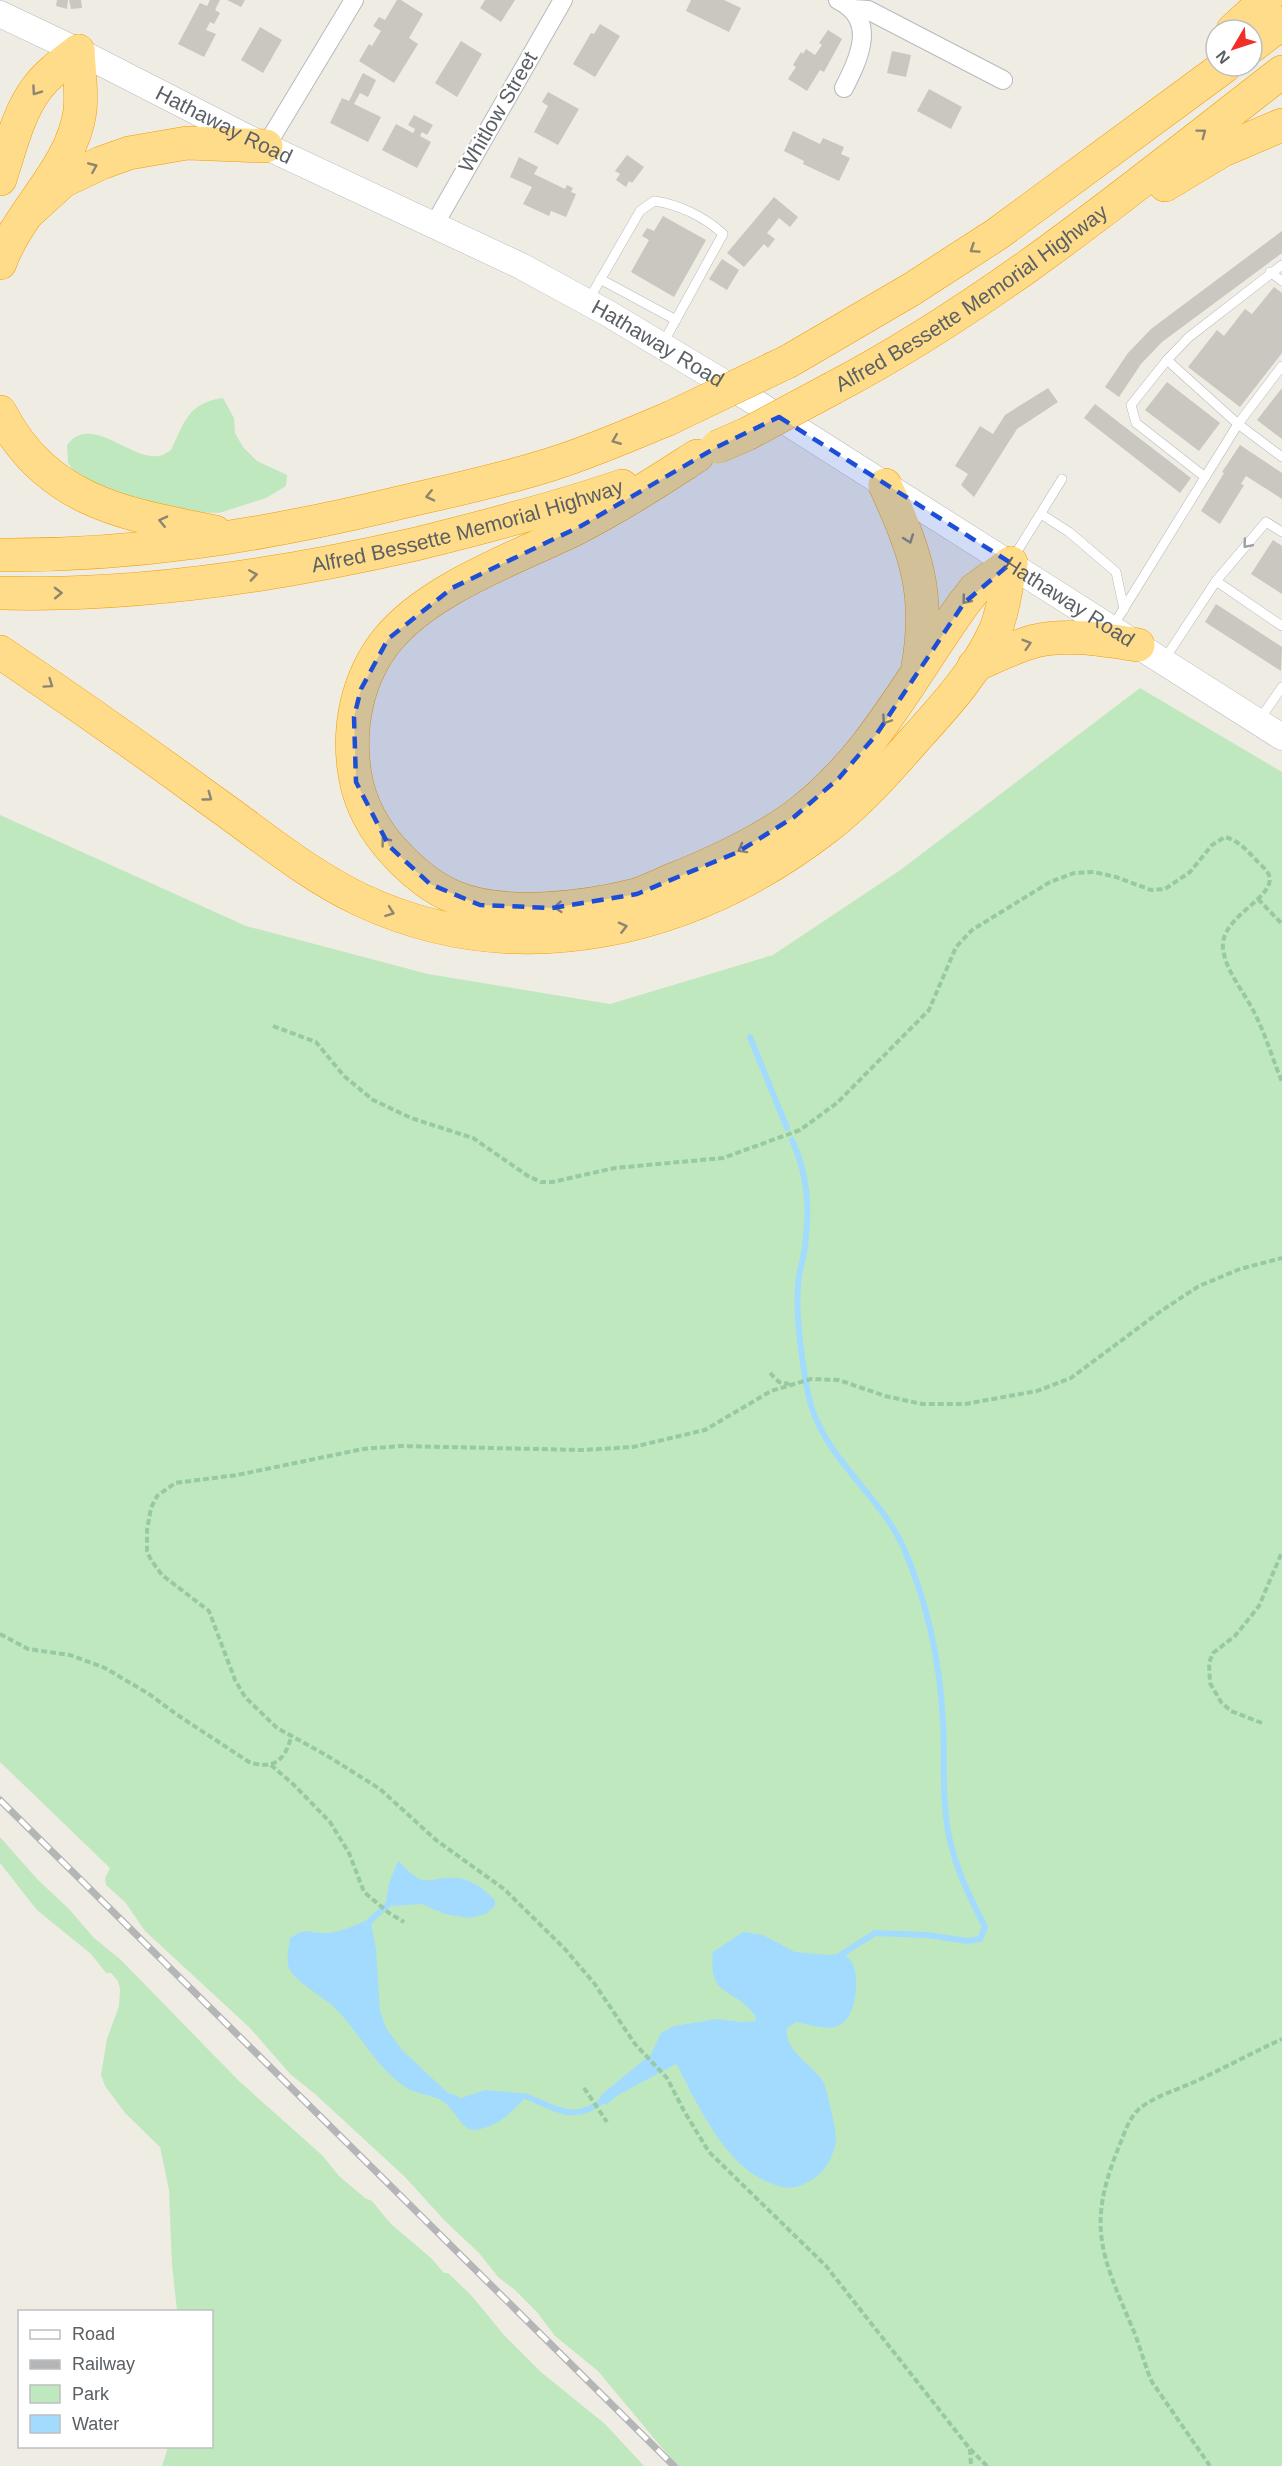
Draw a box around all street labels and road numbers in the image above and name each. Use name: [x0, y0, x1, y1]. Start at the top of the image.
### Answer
street label: Whitlow Street: [454, 47, 541, 176]
street label: Hathaway Road: [152, 81, 296, 168]
street label: Alfred Bessette Memorial Highway: [831, 200, 1112, 396]
street label: Hathaway Road: [588, 295, 728, 391]
street label: Alfred Bessette Memorial Highway: [309, 474, 626, 576]
street label: Hathaway Road: [1000, 552, 1139, 651]

